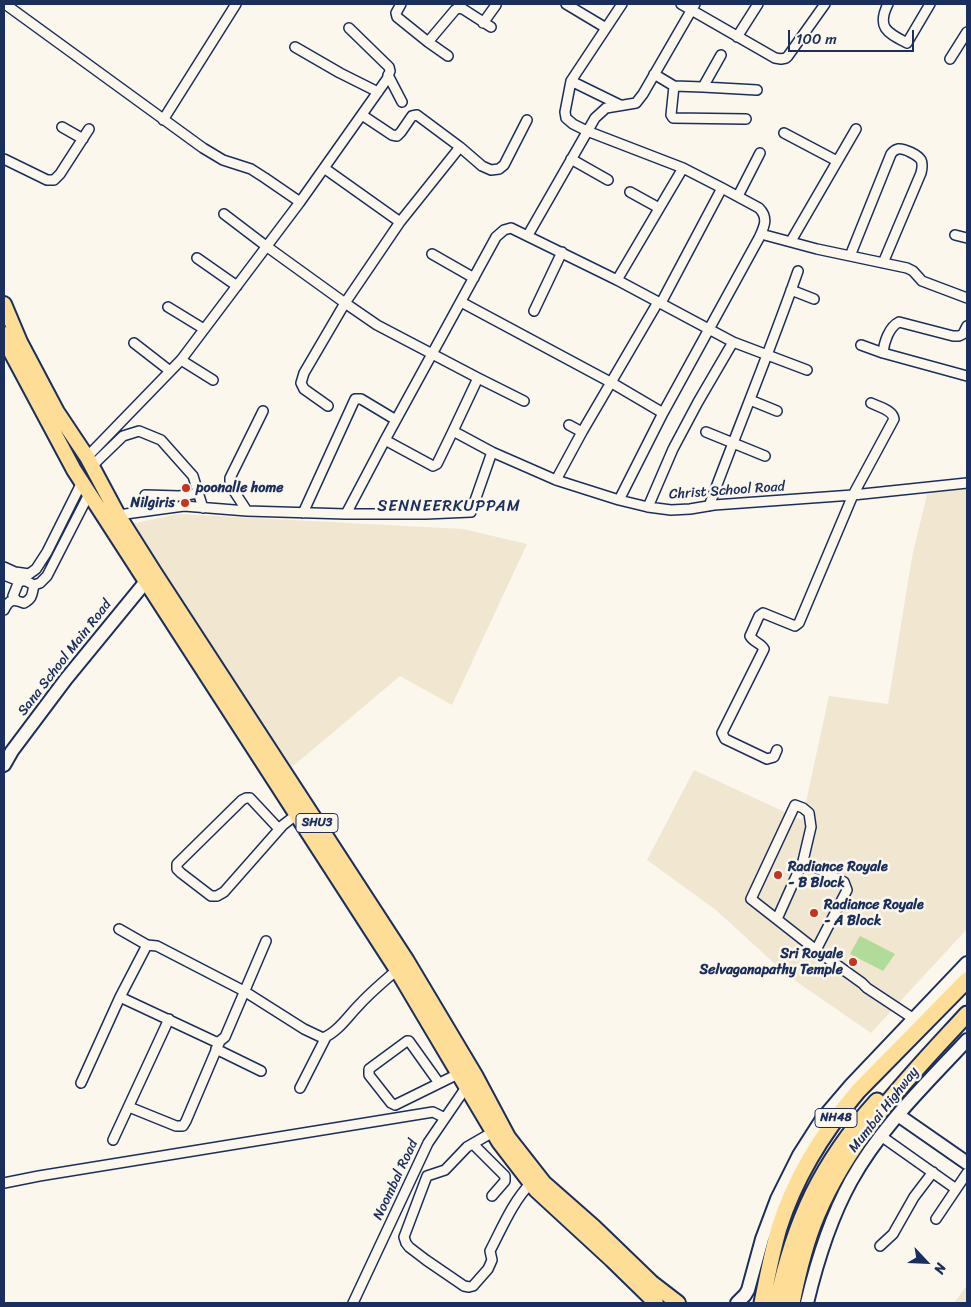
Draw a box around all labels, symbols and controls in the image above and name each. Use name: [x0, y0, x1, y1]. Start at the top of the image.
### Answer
scale bar: [791, 20, 917, 52]
text: 100 m: [796, 26, 837, 52]
street label: Christ School Road: [668, 479, 786, 503]
place label: poonalle home: [196, 480, 283, 496]
marker: poonalle home: [180, 482, 192, 494]
place label: Nilgiris: [130, 495, 175, 511]
marker: Nilgiris: [179, 497, 191, 509]
district label: SENNEERKUPPAM: [376, 497, 522, 517]
street label: Sana School Main Road: [15, 597, 115, 719]
road number: SHU3: [296, 814, 338, 832]
place label: Radiance Royale - B Block: [788, 859, 888, 892]
marker: Radiance Royale - B Block: [772, 869, 784, 881]
place label: Radiance Royale - A Block: [824, 897, 924, 930]
marker: Radiance Royale - A Block: [808, 907, 820, 919]
place label: Sri Royale Selvaganapathy Temple: [699, 946, 843, 979]
marker: Sri Royale Selvaganapathy Temple: [847, 956, 859, 968]
street label: Mumbai Highway: [845, 1064, 923, 1156]
road number: NH48: [815, 1108, 857, 1128]
street label: Noombal Road: [370, 1137, 422, 1223]
north arrow: [901, 1237, 951, 1287]
text: N: [927, 1259, 953, 1278]

